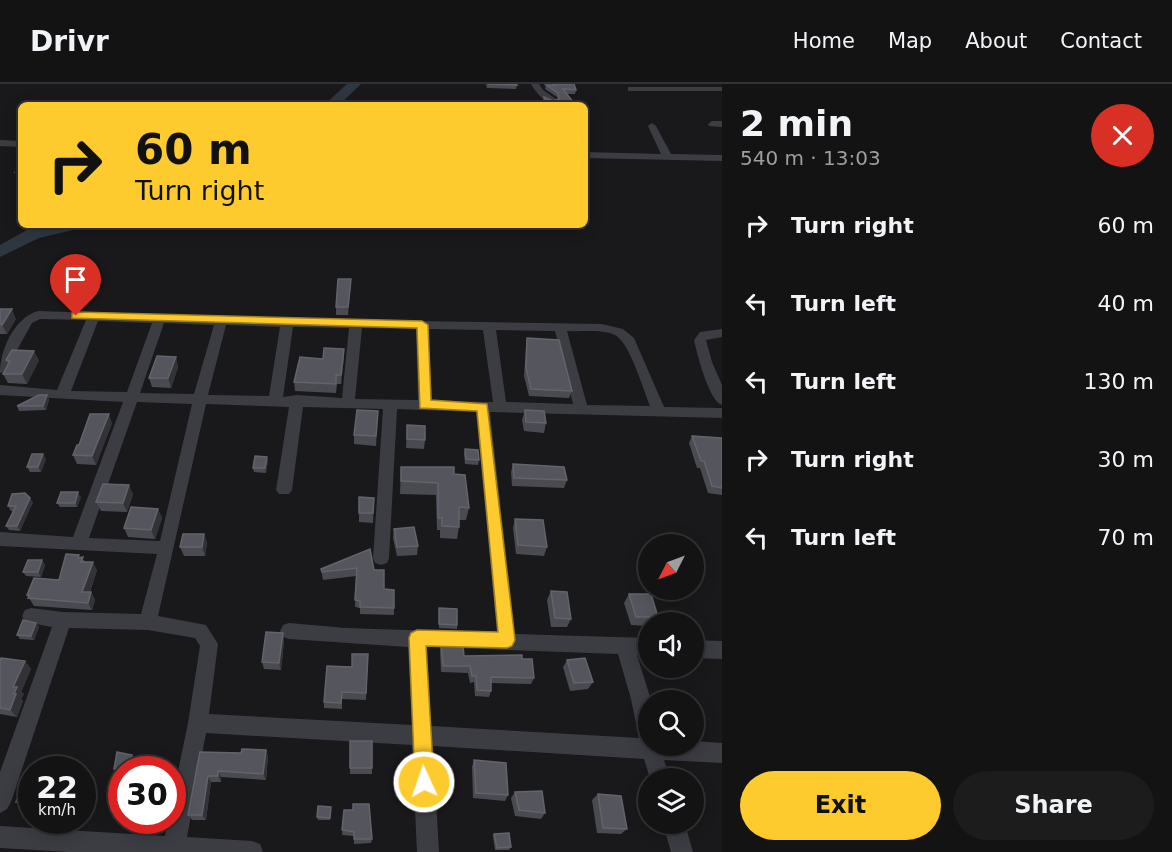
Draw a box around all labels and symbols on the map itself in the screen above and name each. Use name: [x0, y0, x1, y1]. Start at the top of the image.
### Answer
pin: [50, 254, 101, 316]
north arrow: [638, 534, 704, 600]
position arrow: [392, 750, 456, 814]
speed limit sign: 30: [108, 756, 186, 834]

